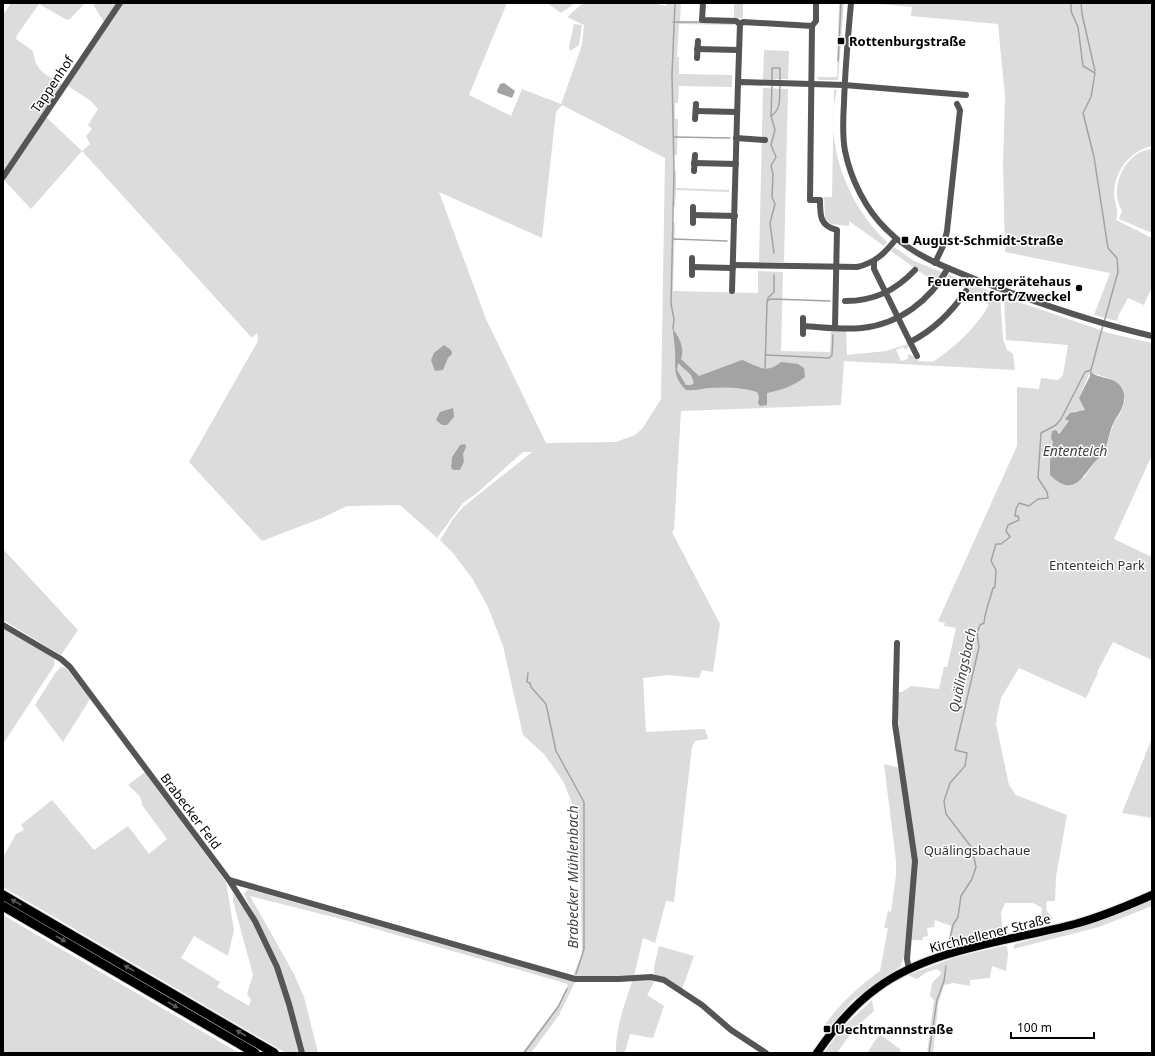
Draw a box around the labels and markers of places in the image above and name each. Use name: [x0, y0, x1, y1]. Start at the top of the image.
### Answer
place label: Rottenburgstraße: [849, 32, 966, 50]
marker: Rottenburgstraße: [836, 36, 846, 46]
place label: August-Schmidt-Straße: [913, 231, 1064, 249]
marker: August-Schmidt-Straße: [900, 235, 910, 245]
place label: Feuerwehrgerätehaus Rentfort/Zweckel: [927, 272, 1071, 305]
marker: Feuerwehrgerätehaus Rentfort/Zweckel: [1074, 283, 1084, 293]
place label: Uechtmannstraße: [835, 1020, 953, 1038]
marker: Uechtmannstraße: [822, 1024, 832, 1034]

